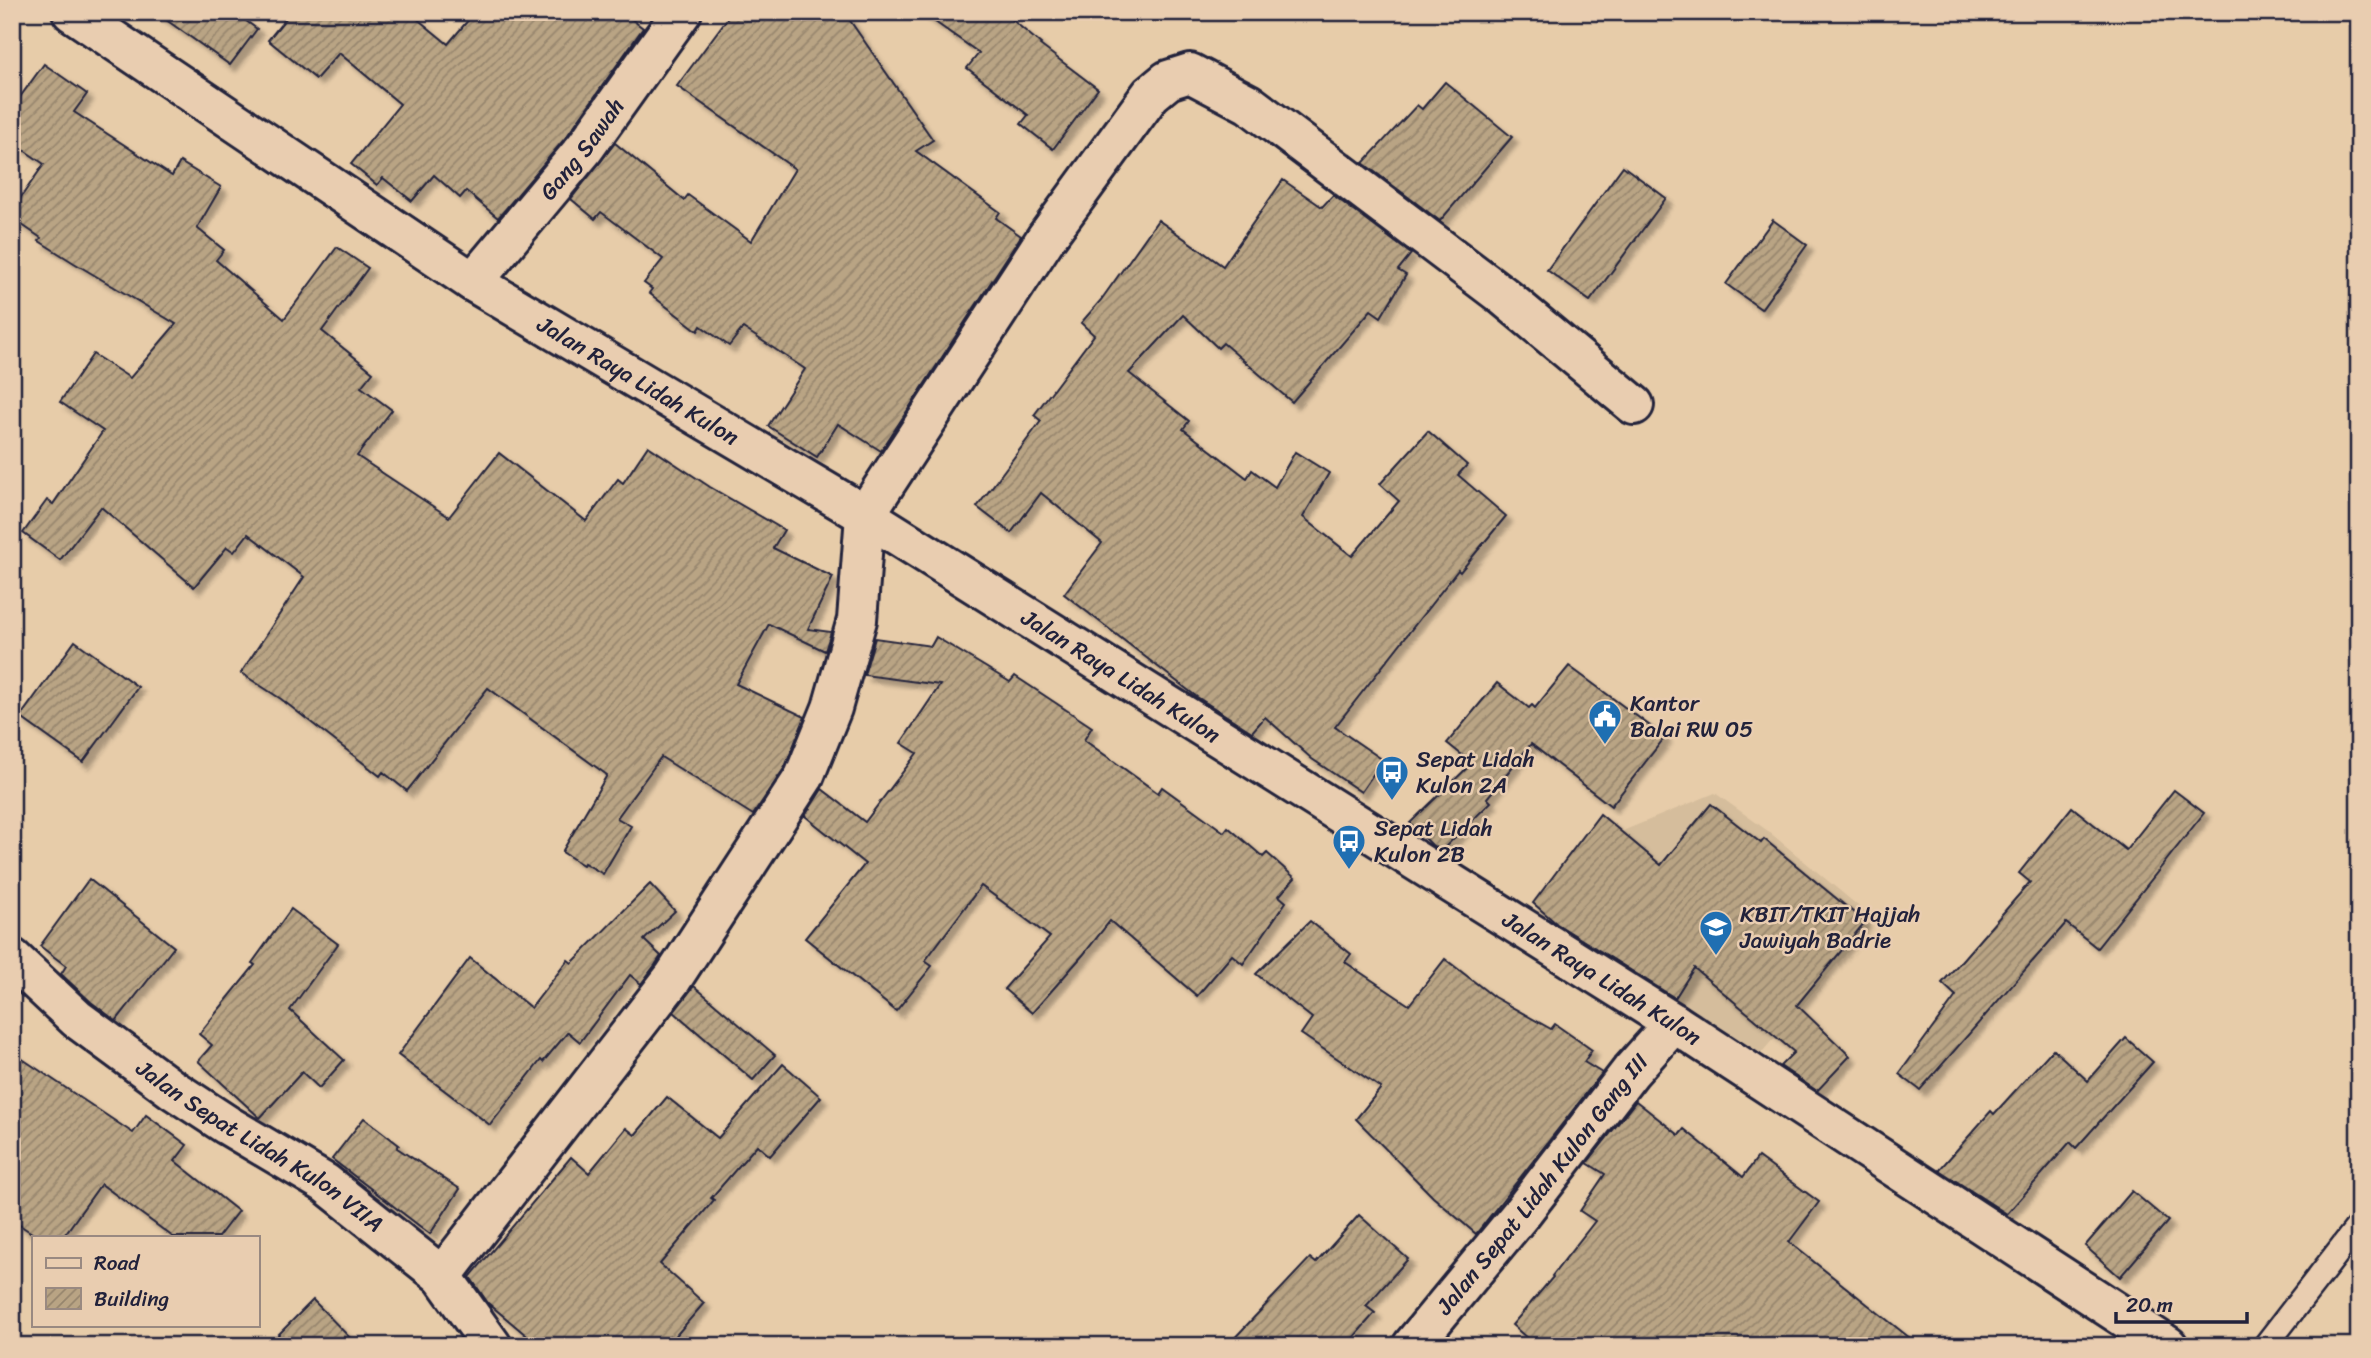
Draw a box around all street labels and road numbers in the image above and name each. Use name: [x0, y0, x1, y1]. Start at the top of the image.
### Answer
street label: Gang Sawah: [529, 89, 635, 210]
street label: Jalan Raya Lidah Kulon: [529, 304, 748, 457]
street label: Jalan Raya Lidah Kulon: [1012, 597, 1229, 754]
street label: Jalan Raya Lidah Kulon: [1493, 899, 1710, 1057]
street label: Jalan Sepat Lidah Kulon Gang III: [1424, 1043, 1659, 1325]
street label: Jalan Sepat Lidah Kulon VIIA: [126, 1048, 393, 1243]

